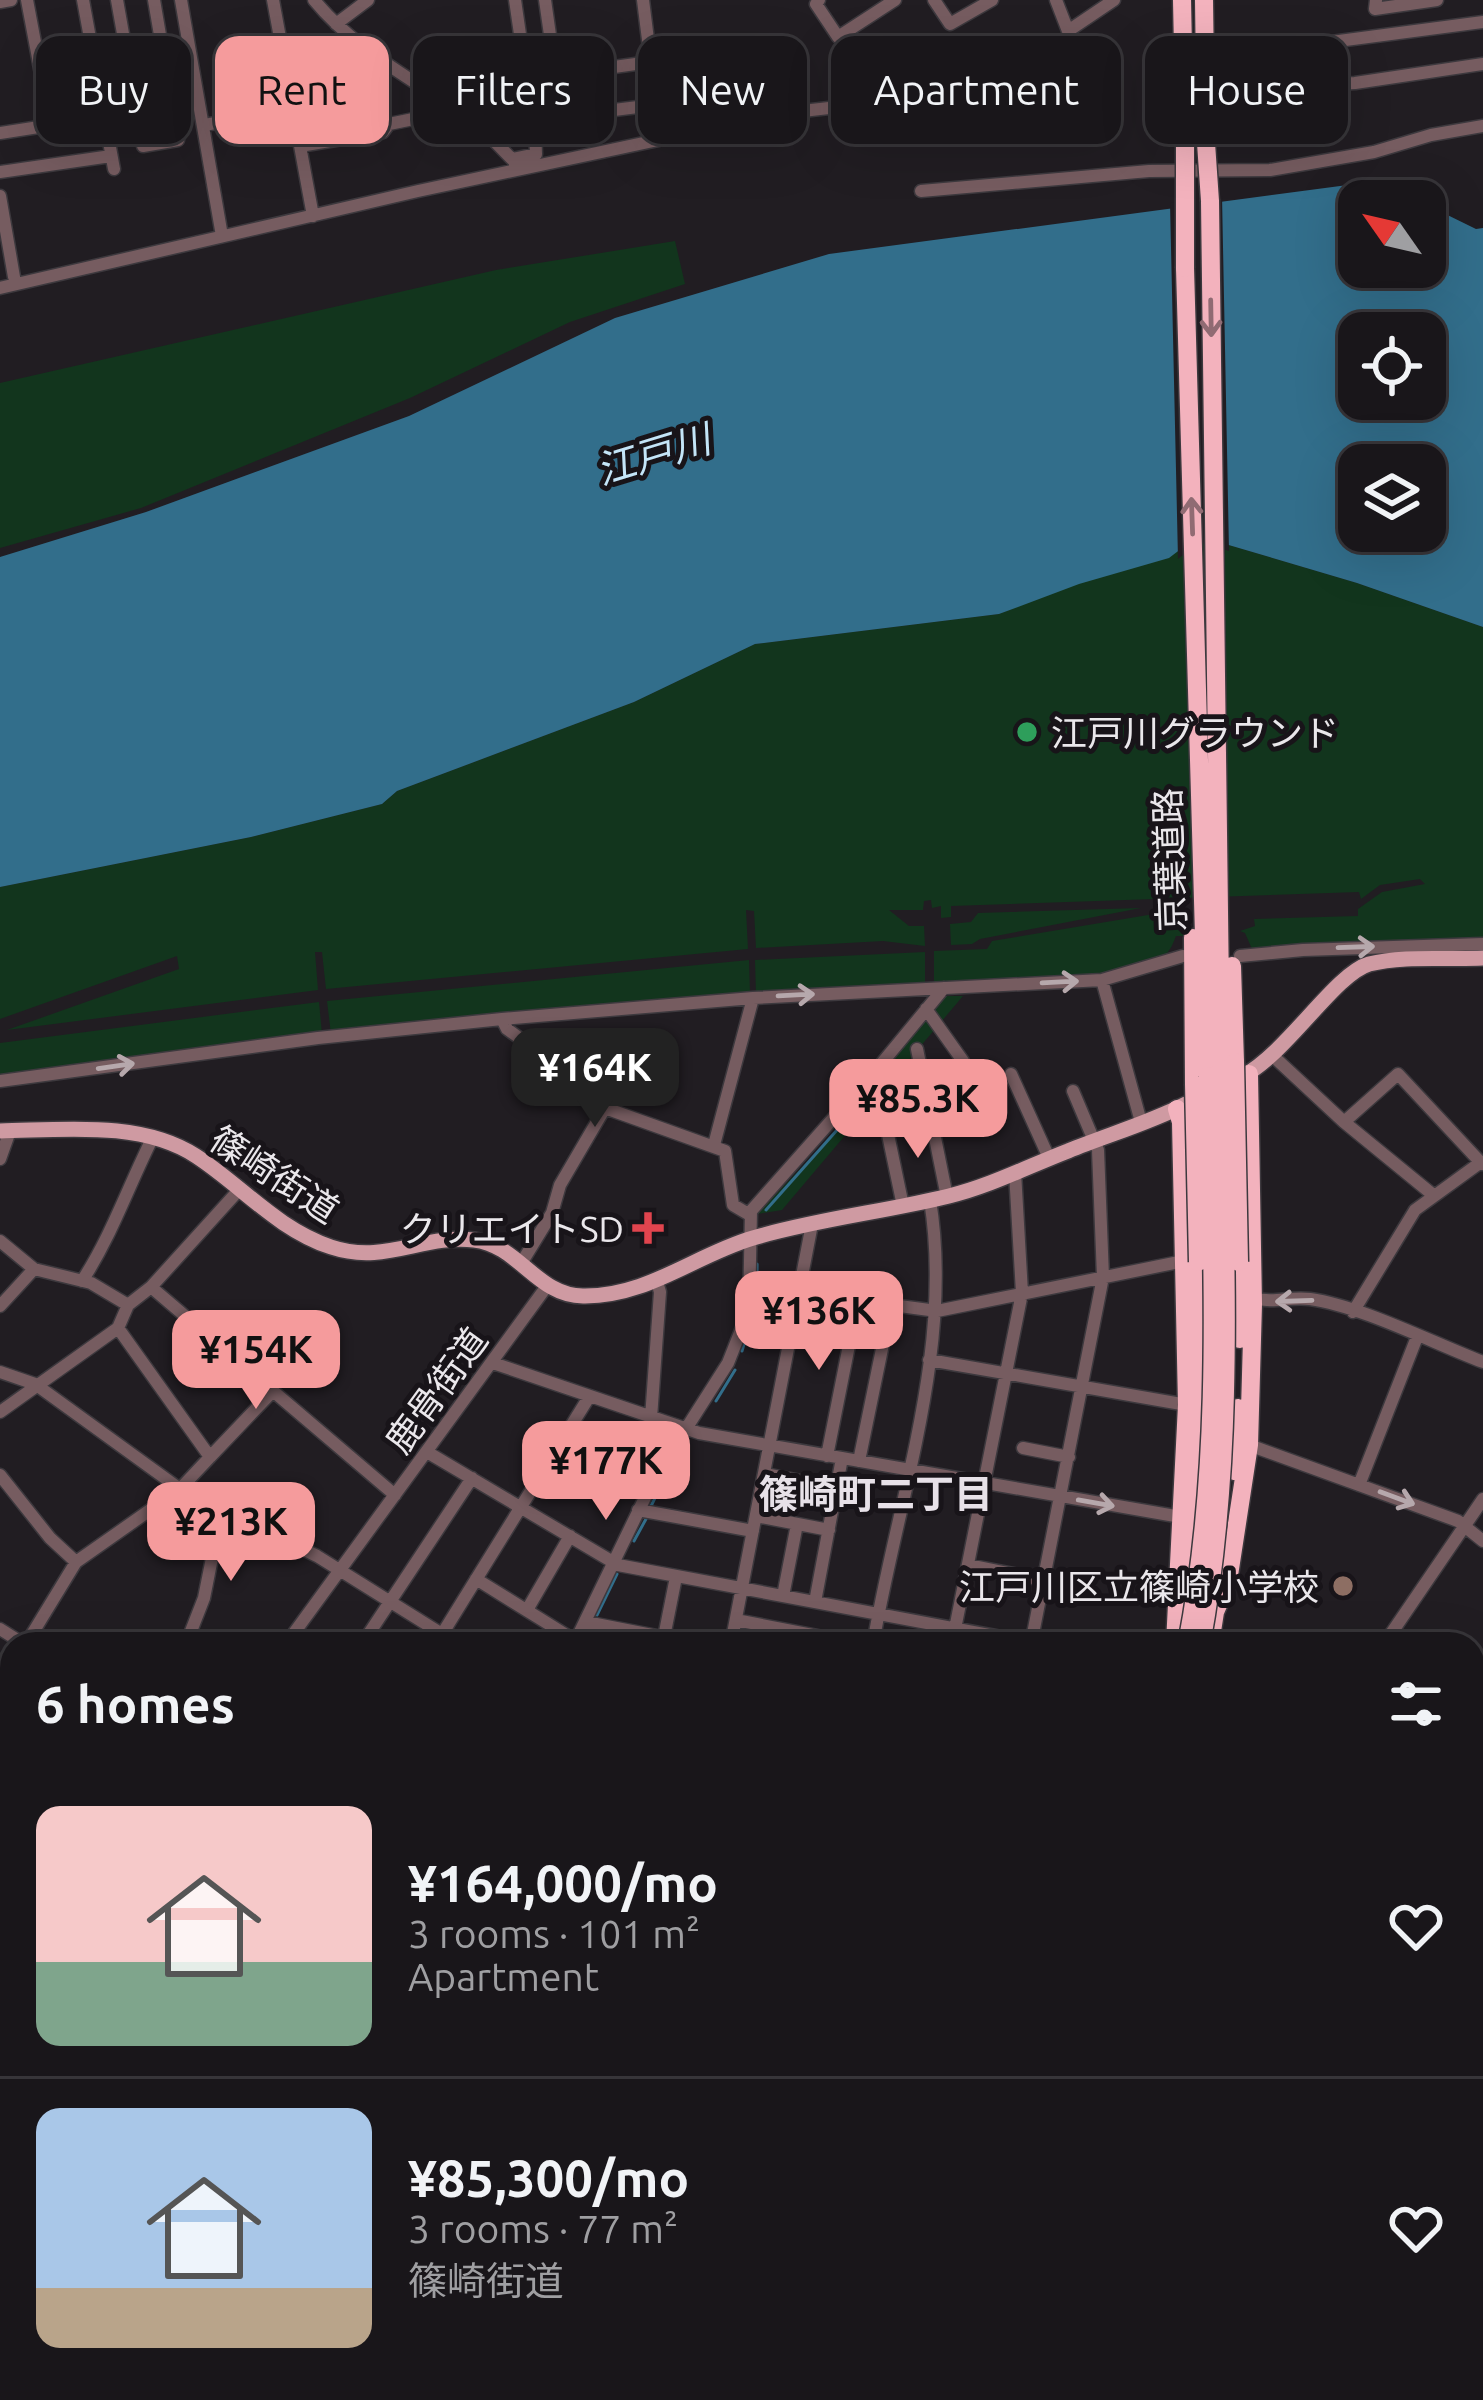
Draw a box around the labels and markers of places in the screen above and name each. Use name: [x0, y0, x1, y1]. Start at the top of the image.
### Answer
place label: 江戸川グラウンド: [1051, 712, 1339, 753]
marker: 江戸川グラウンド: [1014, 719, 1040, 745]
pin: ¥164K: [511, 1028, 679, 1130]
pin: ¥85.3K: [820, 1059, 1016, 1161]
place label: クリエイトSD: [400, 1208, 624, 1249]
marker: クリエイトSD: [635, 1215, 661, 1241]
pin: ¥136K: [735, 1271, 903, 1373]
pin: ¥154K: [172, 1310, 340, 1412]
pin: ¥177K: [522, 1421, 690, 1523]
pin: ¥213K: [147, 1482, 315, 1584]
place label: 江戸川区立篠崎小学校: [959, 1566, 1319, 1607]
marker: 江戸川区立篠崎小学校: [1330, 1573, 1356, 1599]

